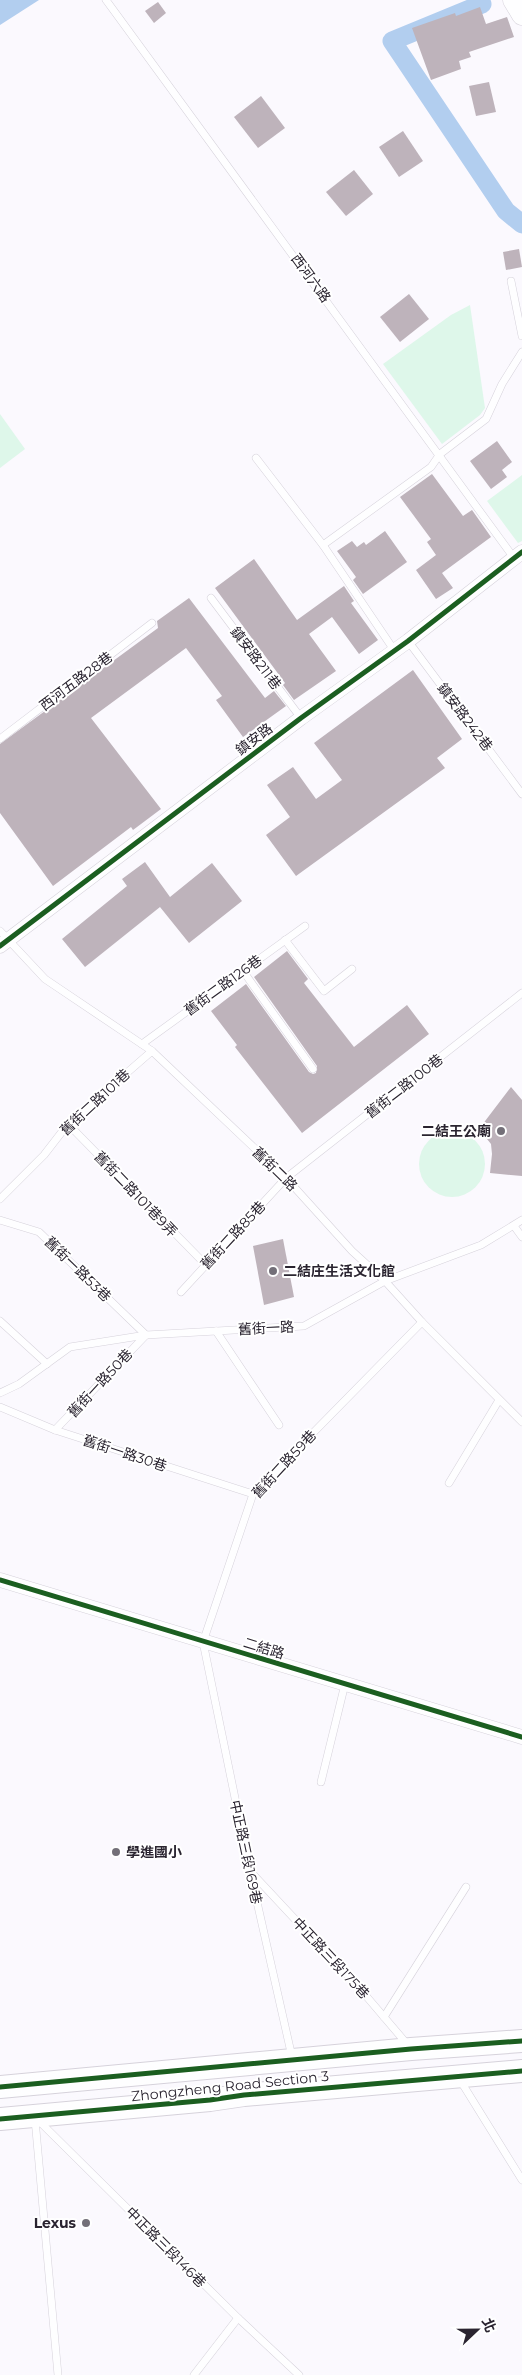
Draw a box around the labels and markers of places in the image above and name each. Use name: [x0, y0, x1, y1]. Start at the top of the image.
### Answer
place label: 二結王公廟: [421, 1122, 491, 1140]
marker: 二結王公廟: [495, 1125, 507, 1137]
place label: 二結庄生活文化館: [283, 1262, 395, 1280]
marker: 二結庄生活文化館: [267, 1265, 279, 1277]
place label: 學進國小: [126, 1843, 182, 1861]
marker: 學進國小: [110, 1846, 122, 1858]
place label: Lexus: [34, 2214, 77, 2232]
marker: Lexus: [80, 2217, 92, 2229]

